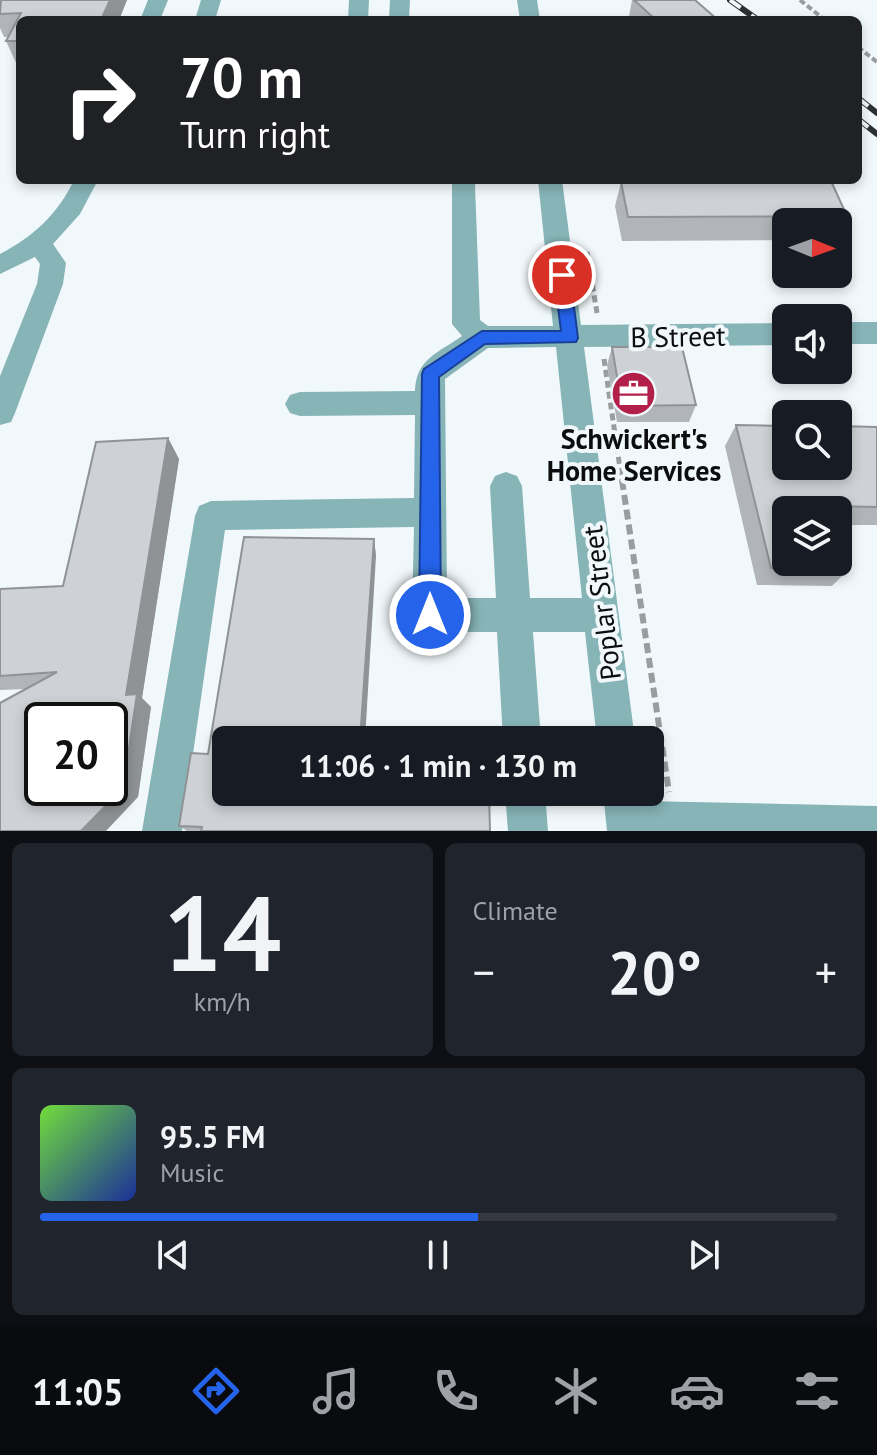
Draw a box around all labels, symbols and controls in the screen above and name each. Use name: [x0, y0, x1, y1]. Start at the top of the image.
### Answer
text: 70 m: [180, 41, 303, 113]
icon: right: [48, 48, 152, 152]
text: Turn right: [180, 111, 330, 158]
north arrow: [772, 208, 852, 288]
map controls: [772, 208, 852, 576]
pin: [528, 241, 596, 309]
icon: arrive: [540, 253, 584, 297]
button: sound: [772, 304, 852, 384]
street label: B Street: [630, 317, 726, 355]
office icon: Schwickert's Home Services: [610, 369, 658, 417]
button: search: [772, 400, 852, 480]
place label: Schwickert's Home Services: [547, 420, 721, 489]
button: layers: [772, 496, 852, 576]
street label: Poplar Street: [573, 523, 629, 682]
position arrow: [388, 573, 472, 657]
speed limit sign: 20: [24, 702, 128, 806]
text: 11:06 · 1 min · 130 m: [299, 746, 577, 785]
text: 14: [163, 865, 281, 1000]
text: Climate: [473, 894, 558, 927]
text: 20°: [608, 933, 702, 1011]
text: −: [473, 943, 495, 1000]
text: +: [815, 943, 837, 1000]
text: km/h: [194, 985, 251, 1018]
text: 95.5 FM: [160, 1117, 265, 1156]
text: Music: [160, 1156, 224, 1189]
icon: previous: [151, 1233, 195, 1277]
icon: pause: [416, 1233, 460, 1277]
icon: next: [682, 1233, 726, 1277]
icon: directions: [188, 1363, 244, 1419]
icon: music: [308, 1363, 364, 1419]
icon: phone: [428, 1363, 484, 1419]
icon: climate: [548, 1363, 604, 1419]
icon: car: [669, 1363, 725, 1419]
icon: filters: [789, 1363, 845, 1419]
text: 11:05: [32, 1368, 123, 1415]

